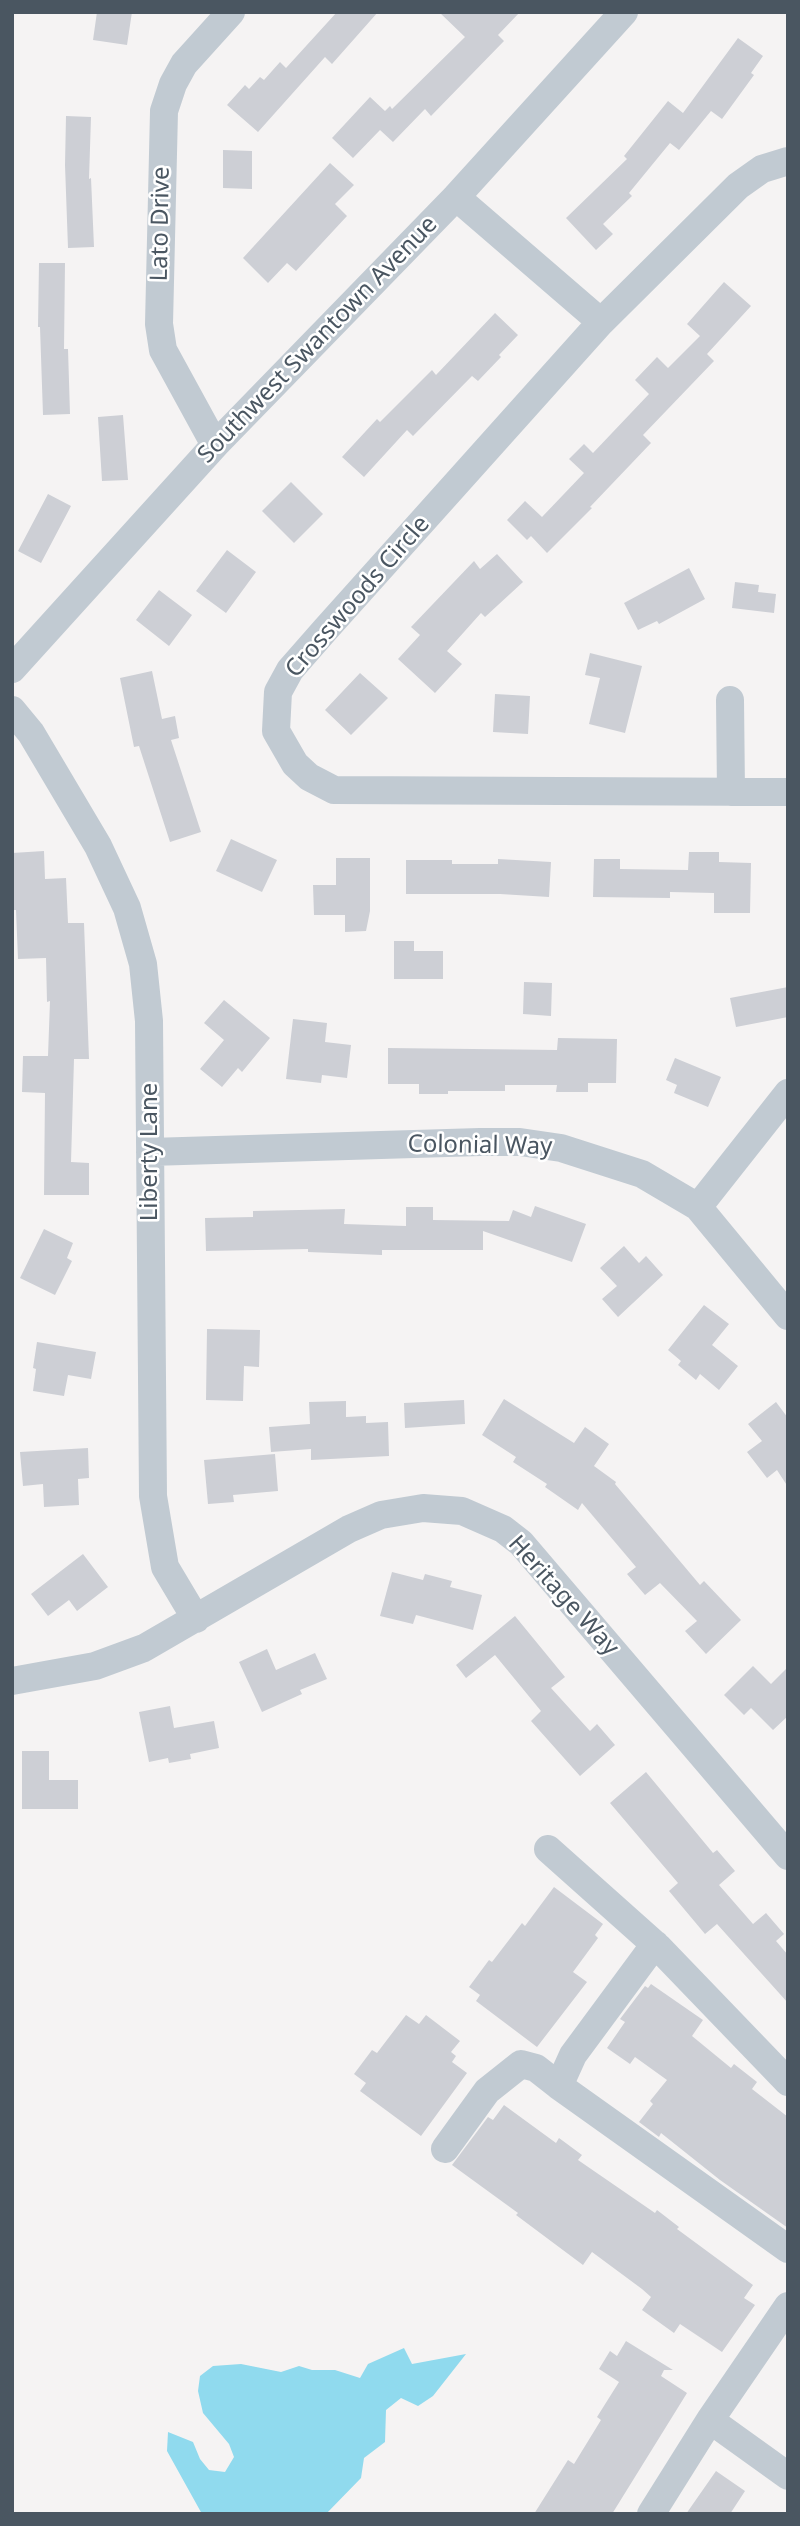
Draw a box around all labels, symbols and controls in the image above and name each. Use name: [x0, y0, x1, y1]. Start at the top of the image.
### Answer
street label: Lato Drive: [146, 166, 176, 282]
street label: Southwest Swantown Avenue: [192, 211, 444, 469]
street label: Crosswoods Circle: [280, 510, 436, 684]
street label: Liberty Lane: [136, 1083, 164, 1221]
street label: Colonial Way: [407, 1130, 553, 1162]
street label: Heritage Way: [502, 1530, 624, 1662]

